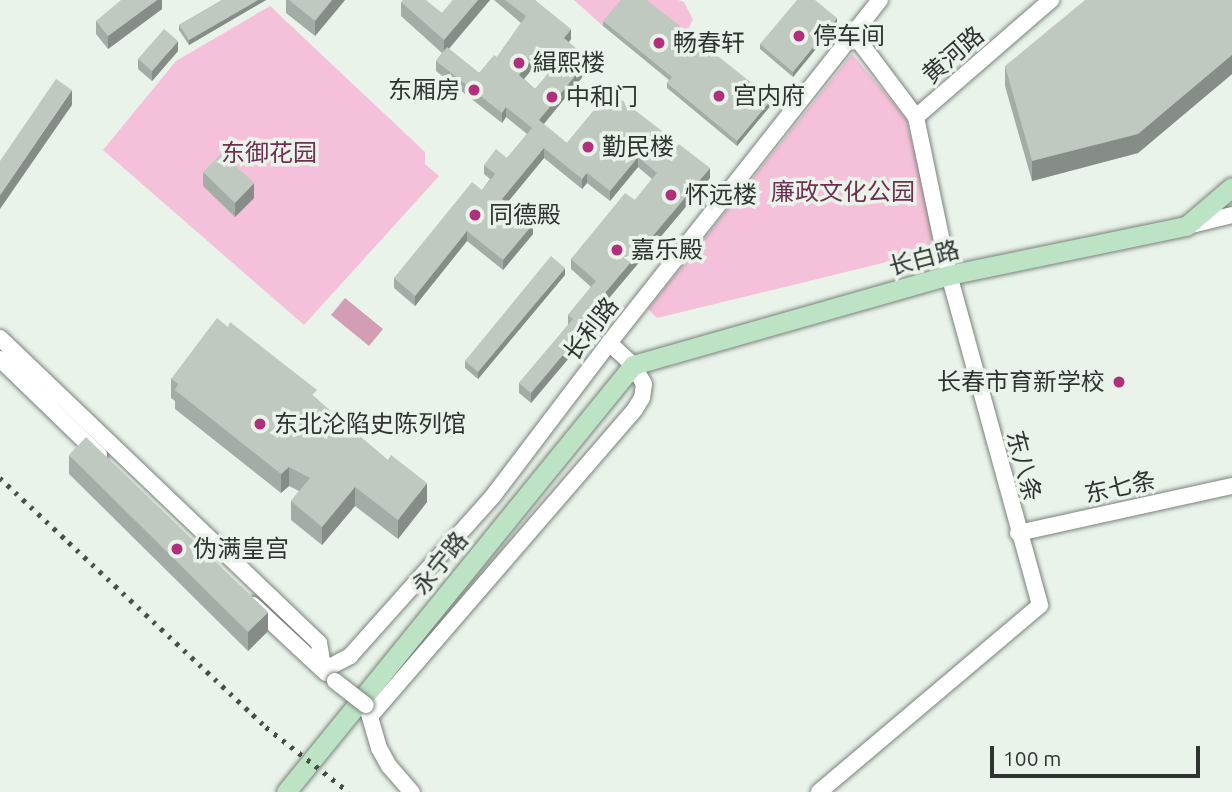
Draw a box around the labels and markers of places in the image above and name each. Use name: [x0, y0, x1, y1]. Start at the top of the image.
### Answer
place label: 停车间: [813, 22, 885, 50]
marker: 停车间: [791, 28, 807, 44]
place label: 畅春轩: [673, 29, 745, 57]
marker: 畅春轩: [651, 35, 667, 51]
place label: 緝熙楼: [533, 49, 605, 77]
marker: 緝熙楼: [511, 55, 527, 71]
place label: 东厢房: [388, 76, 460, 104]
marker: 东厢房: [466, 82, 482, 98]
place label: 宫内府: [733, 82, 805, 110]
place label: 中和门: [566, 83, 638, 111]
marker: 宫内府: [711, 88, 727, 104]
marker: 中和门: [544, 89, 560, 105]
place label: 勤民楼: [602, 133, 674, 161]
marker: 勤民楼: [580, 139, 596, 155]
place label: 怀远楼: [685, 181, 757, 209]
marker: 怀远楼: [663, 187, 679, 203]
place label: 同德殿: [489, 201, 561, 229]
marker: 同德殿: [467, 207, 483, 223]
place label: 嘉乐殿: [631, 236, 703, 264]
marker: 嘉乐殿: [609, 242, 625, 258]
place label: 长春市育新学校: [937, 368, 1105, 396]
marker: 长春市育新学校: [1111, 374, 1127, 390]
place label: 东北沦陷史陈列馆: [274, 410, 466, 438]
marker: 东北沦陷史陈列馆: [252, 416, 268, 432]
place label: 伪满皇宫: [193, 535, 289, 563]
marker: 伪满皇宫: [167, 539, 187, 559]

